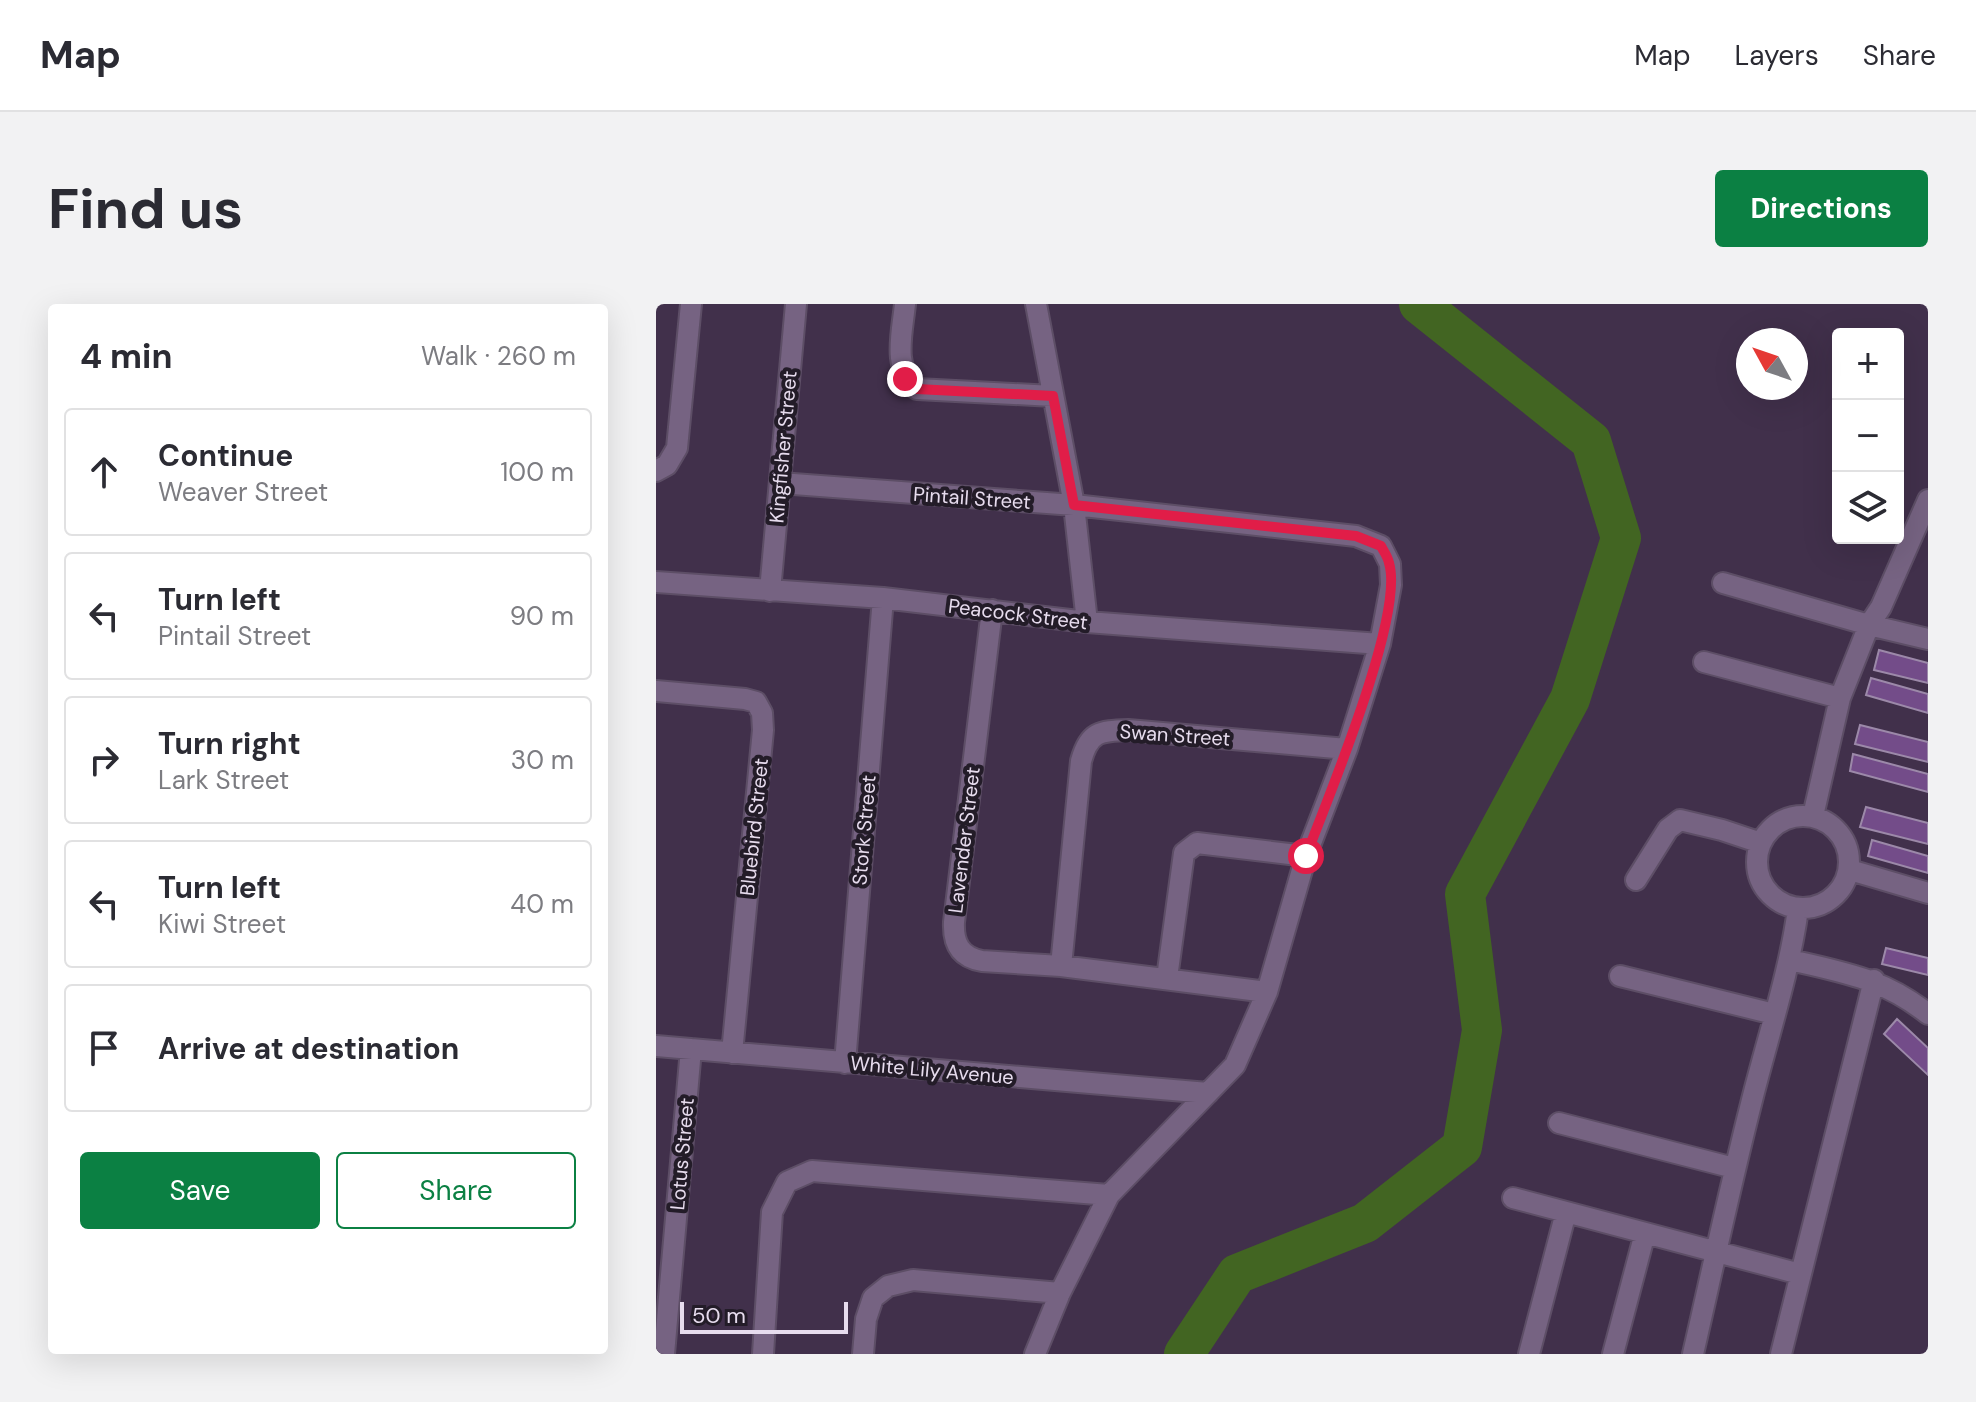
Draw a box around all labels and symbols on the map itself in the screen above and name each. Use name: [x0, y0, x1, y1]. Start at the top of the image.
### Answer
north arrow: [1736, 328, 1808, 400]
route end: [887, 361, 923, 397]
street label: Kingfisher Street: [763, 370, 803, 524]
street label: Pintail Street: [912, 481, 1032, 515]
street label: Peacock Street: [947, 593, 1089, 635]
street label: Swan Street: [1119, 718, 1231, 752]
street label: Bluebird Street: [734, 757, 774, 897]
street label: Lavender Street: [942, 765, 986, 915]
street label: Stork Street: [846, 774, 882, 886]
route start: [1288, 838, 1324, 874]
street label: White Lily Avenue: [849, 1050, 1015, 1090]
street label: Lotus Street: [664, 1096, 700, 1211]
scale bar: [680, 1298, 848, 1334]

